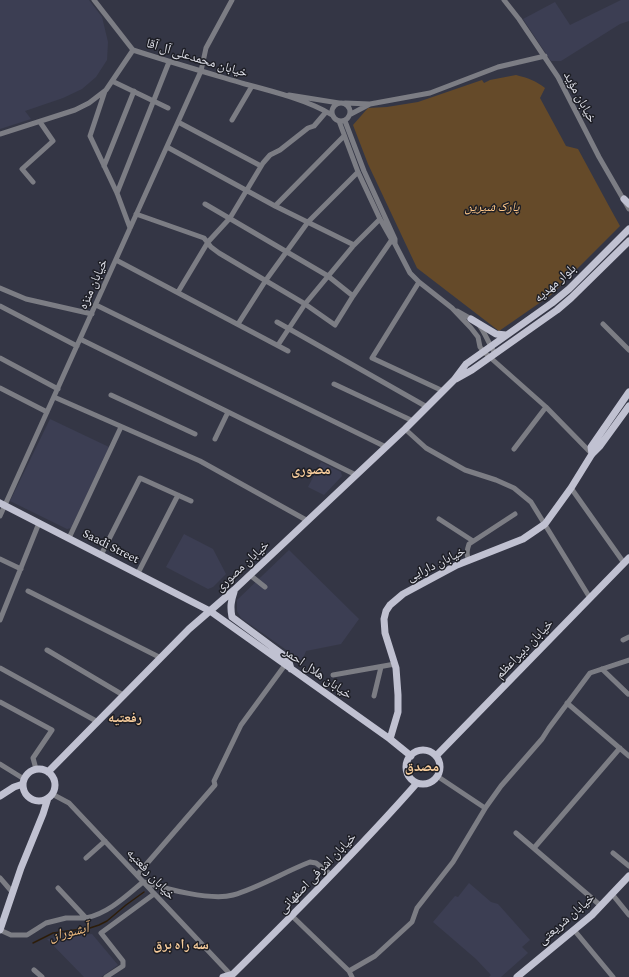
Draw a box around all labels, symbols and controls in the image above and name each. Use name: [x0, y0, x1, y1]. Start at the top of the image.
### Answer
street label: خیابان محمدعلی آل آقا: [144, 35, 250, 81]
street label: خیابان مؤید: [560, 69, 600, 125]
park label: پارک شیرین: [464, 199, 520, 215]
street label: خیابان منزه: [75, 256, 111, 312]
street label: بلوار مهدیه: [531, 260, 579, 306]
district label: مصوری: [291, 462, 331, 478]
street label: Saadi Street: [80, 525, 142, 567]
street label: خیابان مصوری: [212, 537, 272, 595]
street label: خیابان دارایی: [404, 543, 468, 585]
street label: خیابان دبیراعظم: [492, 616, 556, 682]
street label: خیابان هلال احمر: [281, 644, 355, 702]
district label: رفعتیه: [108, 710, 142, 726]
district label: مصدق: [405, 759, 439, 775]
street label: خیابان اشرفی اصفهانی: [275, 829, 359, 917]
street label: خیابان رفعتیه: [123, 845, 179, 903]
street label: خیابان شریعتی: [534, 890, 598, 948]
water label: آبشوران: [48, 919, 90, 945]
district label: سه راه برق: [153, 937, 209, 953]

